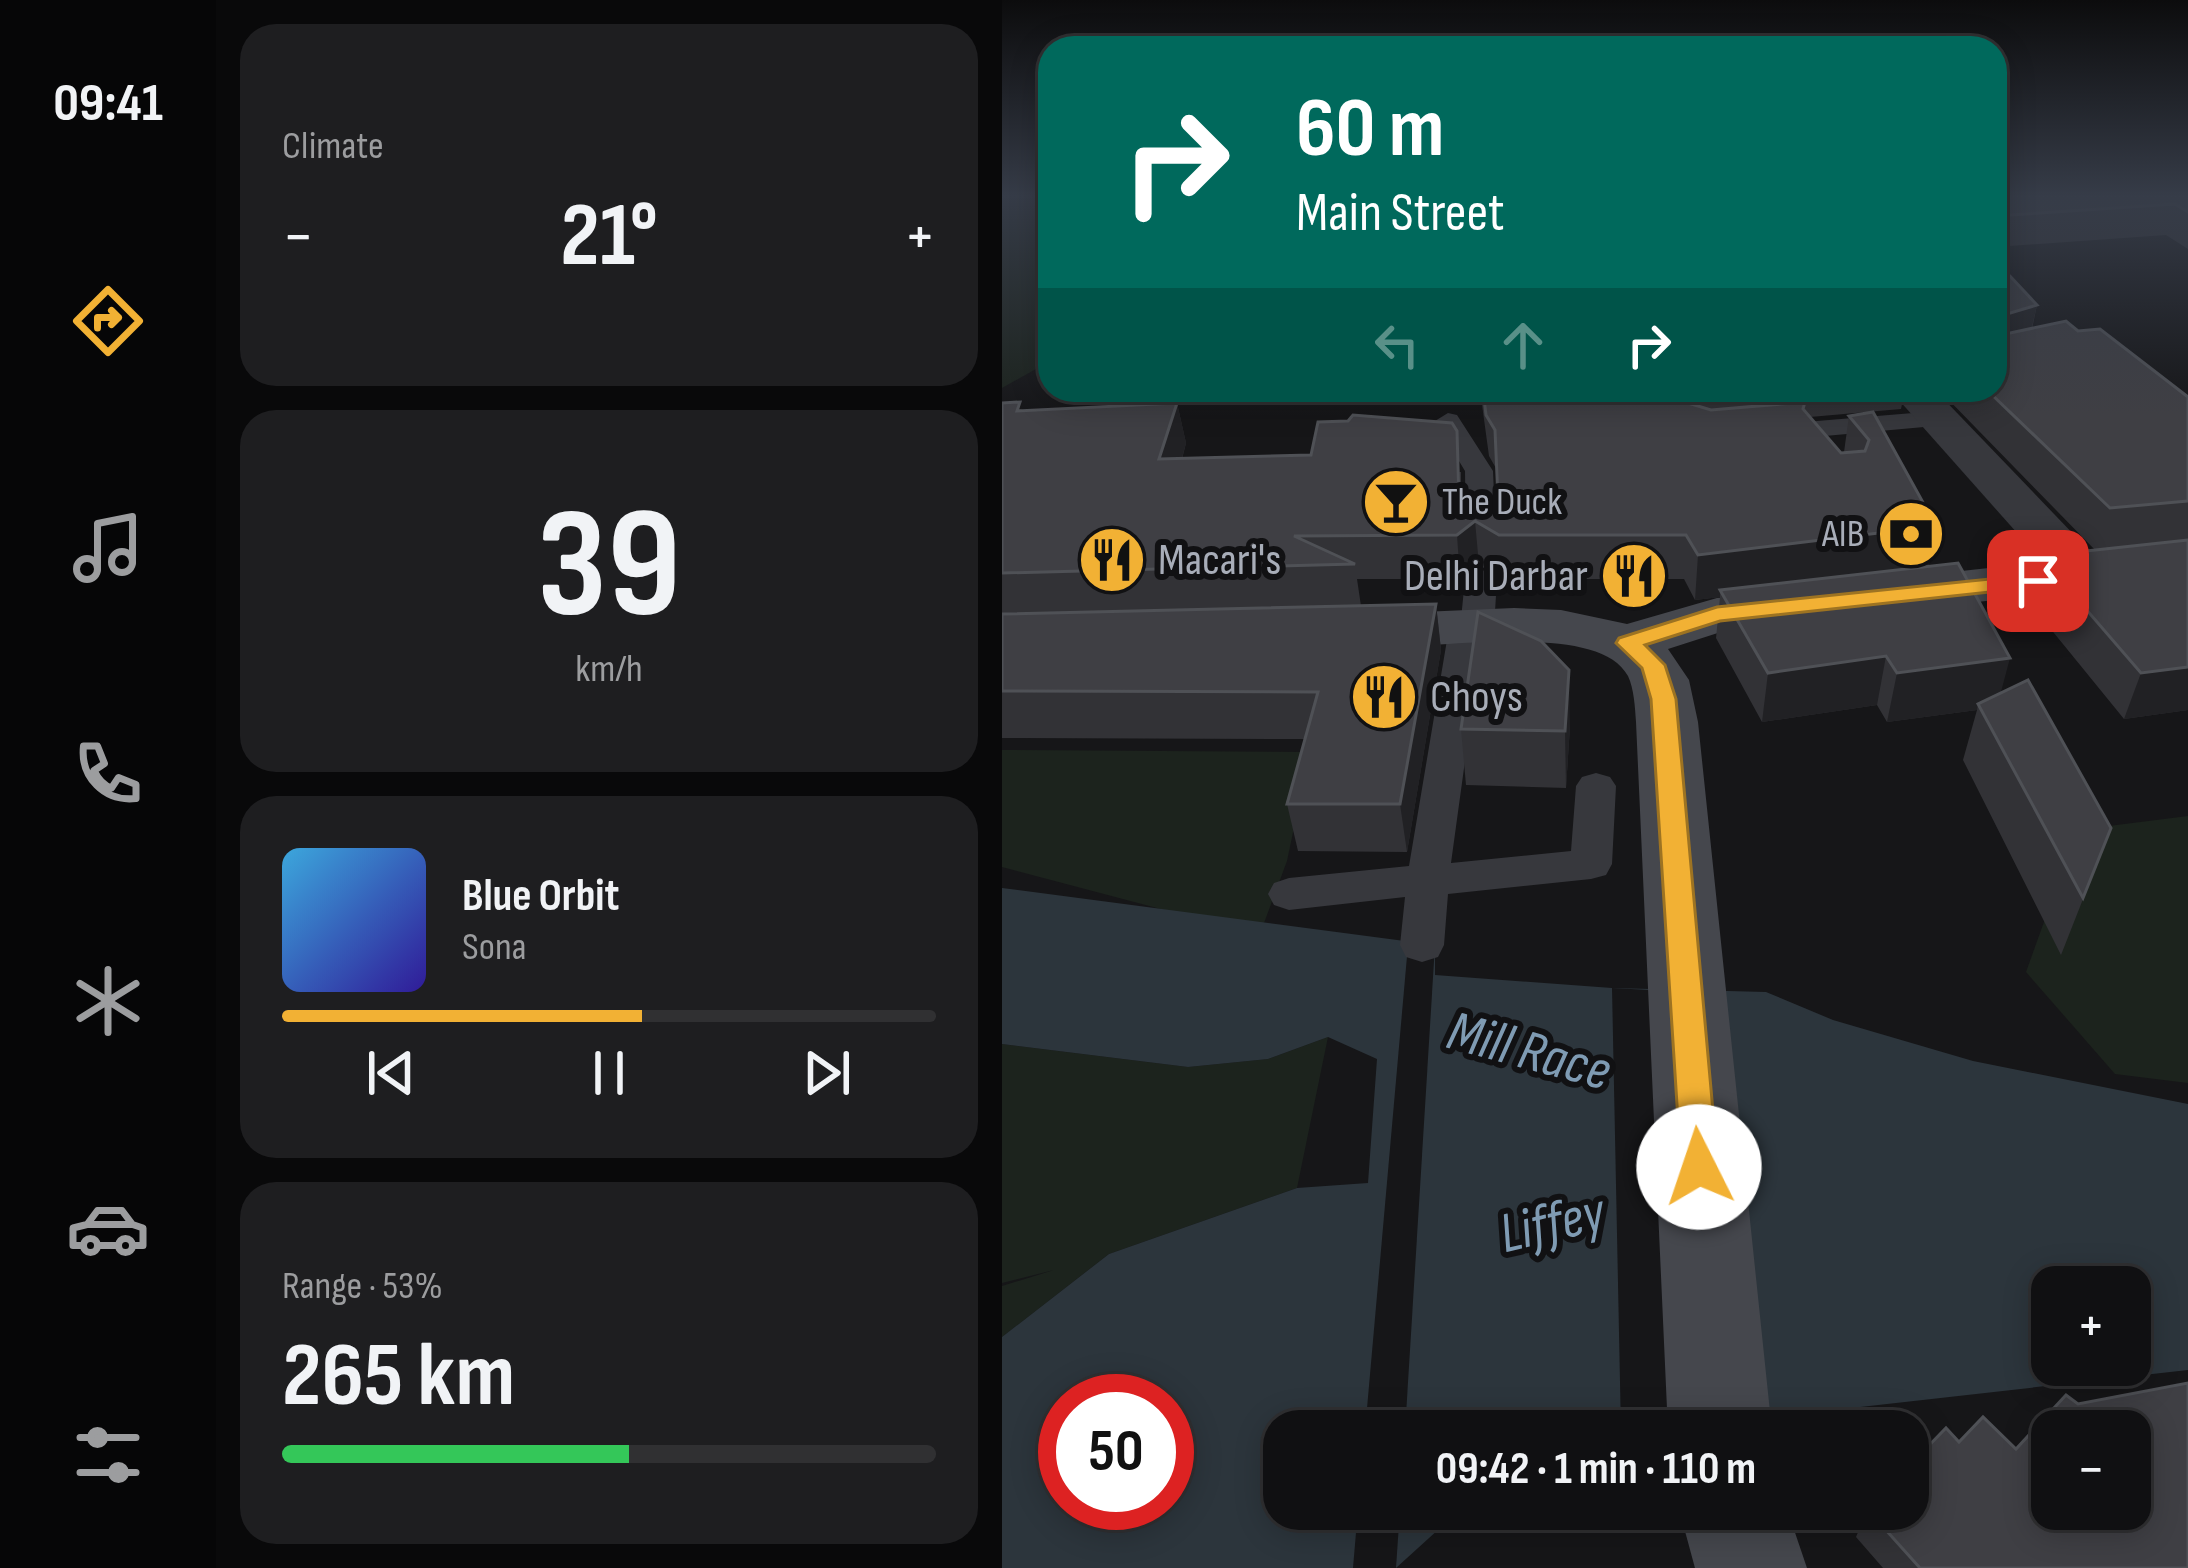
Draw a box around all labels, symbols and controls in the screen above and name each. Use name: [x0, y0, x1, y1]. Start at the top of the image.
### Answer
text: 09:41: [53, 71, 163, 136]
text: 60 m: [1296, 79, 1444, 180]
icon: right: [1098, 84, 1254, 240]
text: Climate: [282, 123, 384, 170]
text: Main Street: [1296, 181, 1505, 246]
text: 21°: [560, 183, 658, 291]
text: −: [282, 198, 314, 277]
text: +: [904, 198, 936, 277]
icon: directions: [66, 279, 150, 363]
icon: left: [1364, 312, 1430, 378]
icon: ahead: [1490, 312, 1556, 378]
icon: right: [1616, 312, 1682, 378]
bar icon: The Duck: [1361, 467, 1431, 537]
text: 39: [537, 474, 681, 661]
place label: The Duck: [1442, 479, 1562, 526]
bank icon: AIB: [1876, 499, 1946, 569]
icon: music: [66, 506, 150, 590]
place label: AIB: [1821, 511, 1864, 558]
restaurant icon: Macari's: [1077, 525, 1147, 595]
pin: [1987, 530, 2089, 632]
place label: Macari's: [1158, 533, 1281, 588]
restaurant icon: Delhi Darbar: [1599, 541, 1669, 611]
icon: arrive: [2005, 548, 2071, 614]
place label: Delhi Darbar: [1404, 549, 1588, 604]
text: km/h: [575, 646, 643, 693]
restaurant icon: Choys: [1349, 662, 1419, 732]
place label: Choys: [1430, 670, 1523, 725]
icon: phone: [66, 732, 150, 816]
text: Blue Orbit: [462, 869, 619, 924]
text: Sona: [462, 924, 527, 971]
icon: climate: [66, 959, 150, 1043]
water label: Mill Race: [1440, 998, 1618, 1106]
icon: previous: [358, 1040, 424, 1106]
icon: pause: [576, 1040, 642, 1106]
icon: next: [794, 1040, 860, 1106]
position arrow: [1636, 1104, 1762, 1230]
water label: Liffey: [1493, 1178, 1613, 1269]
icon: car: [66, 1186, 150, 1270]
text: Range · 53%: [282, 1263, 443, 1310]
map controls: [2031, 1266, 2151, 1530]
button: +: [2031, 1266, 2151, 1386]
text: 265 km: [282, 1323, 515, 1431]
speed limit sign: 50: [1038, 1374, 1194, 1530]
button: −: [2031, 1410, 2151, 1530]
icon: filters: [66, 1413, 150, 1497]
text: 09:42 · 1 min · 110 m: [1436, 1442, 1756, 1497]

